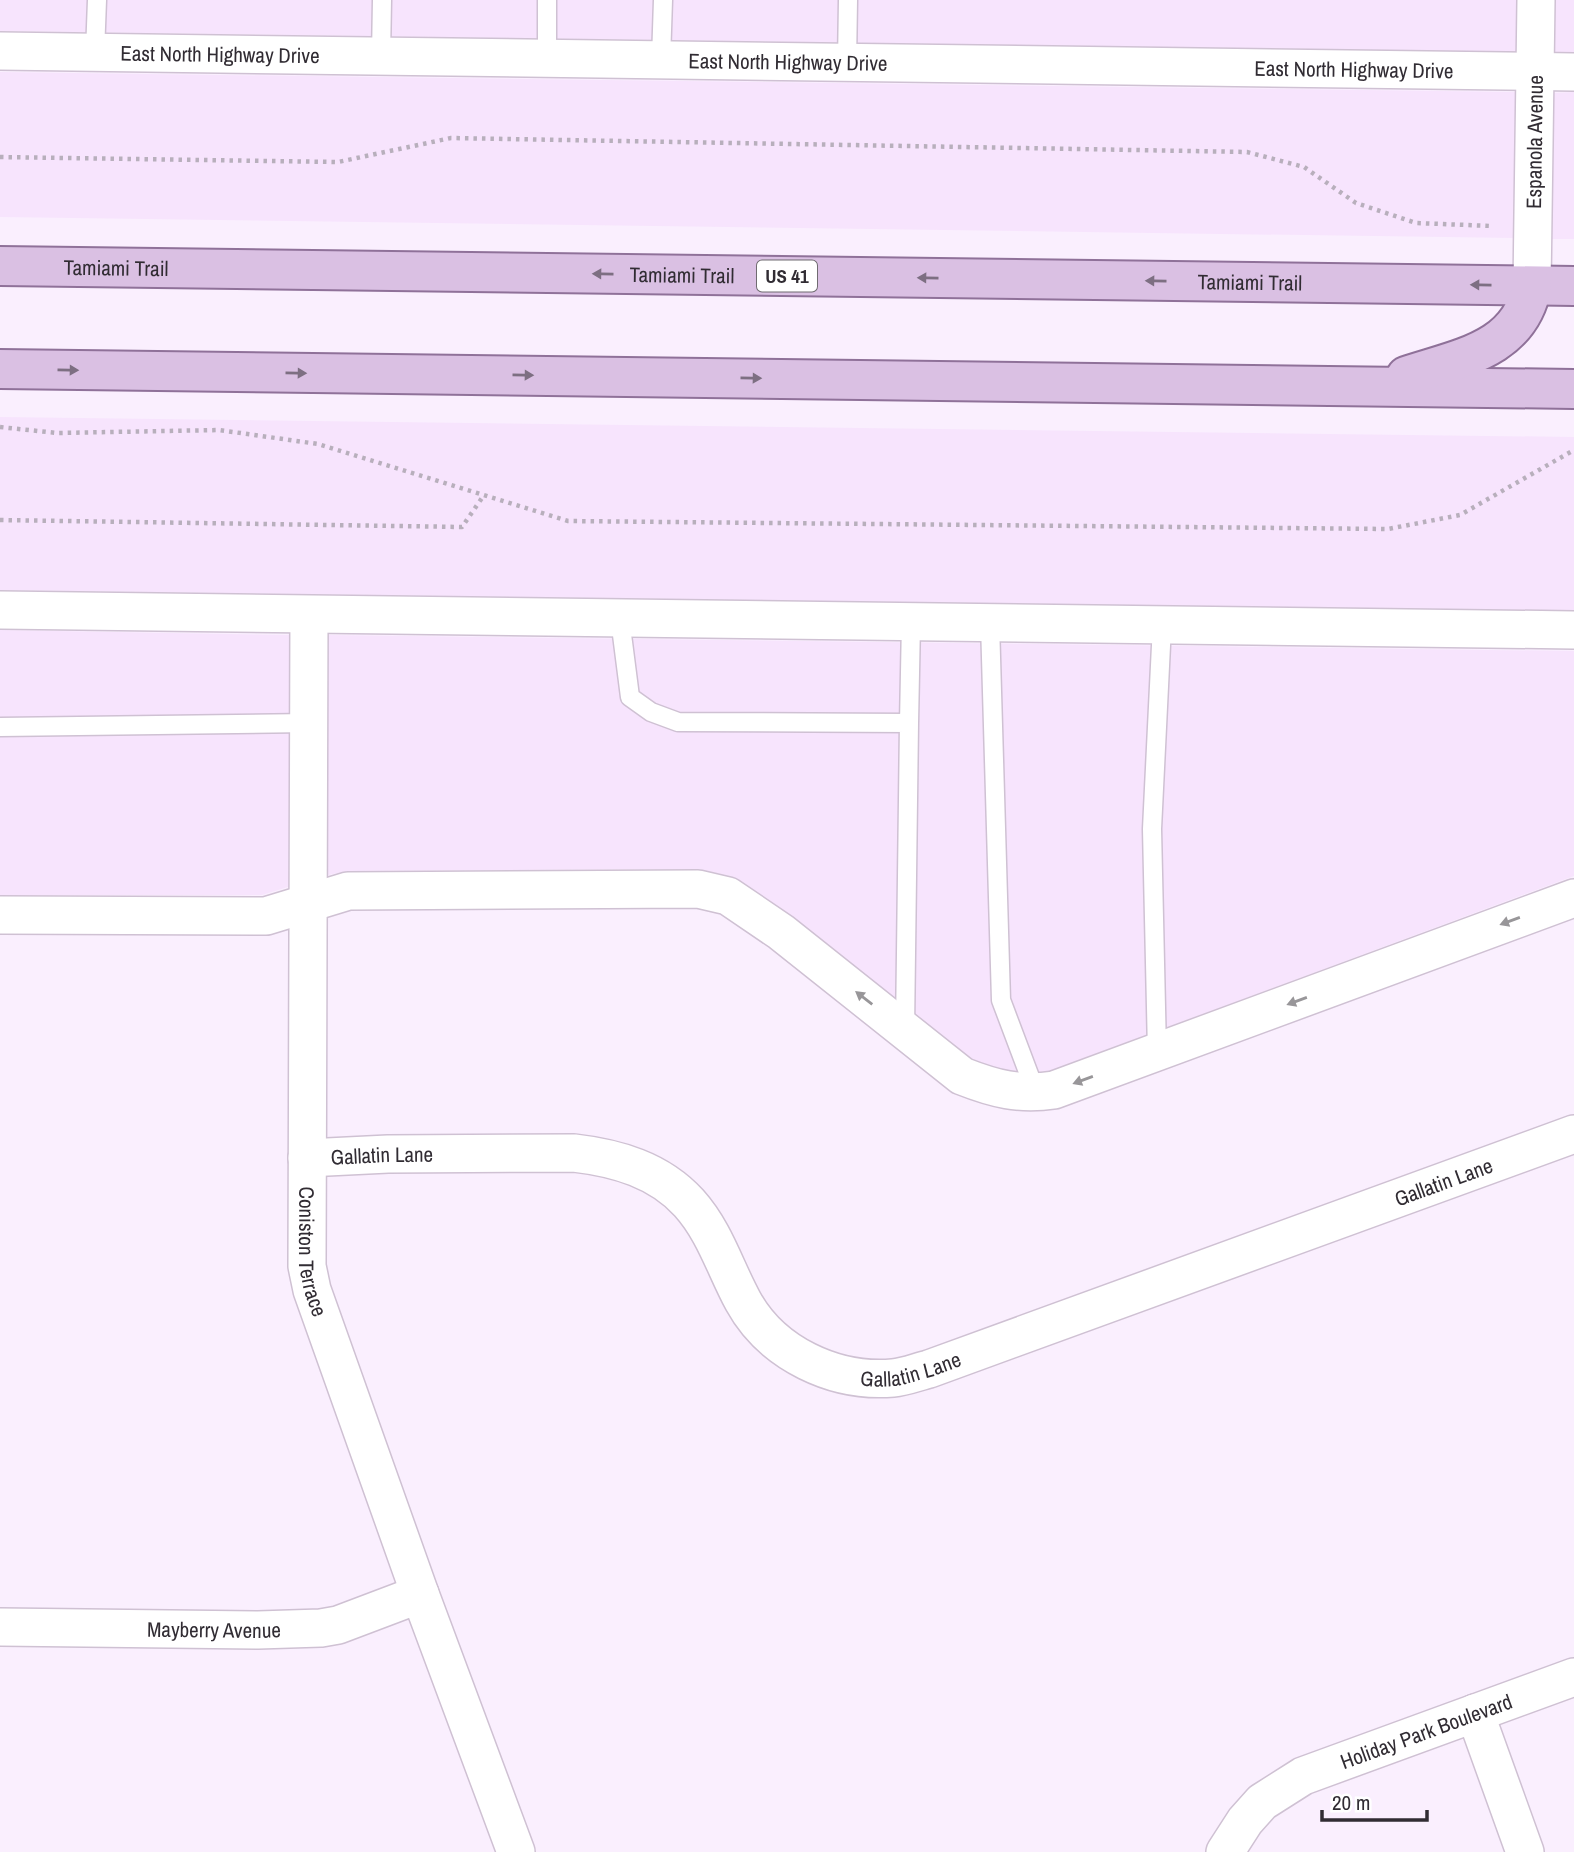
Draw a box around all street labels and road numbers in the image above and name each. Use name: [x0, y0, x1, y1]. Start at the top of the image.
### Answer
street label: East North Highway Drive: [120, 38, 320, 70]
street label: East North Highway Drive: [688, 46, 888, 77]
street label: East North Highway Drive: [1254, 53, 1454, 85]
street label: Espanola Avenue: [1519, 75, 1549, 209]
street label: Tamiami Trail: [63, 252, 169, 283]
street label: Tamiami Trail: [629, 260, 734, 290]
road number: US 41: [757, 260, 817, 292]
street label: Tamiami Trail: [1197, 267, 1302, 297]
street label: Gallatin Lane: [330, 1139, 433, 1171]
street label: Gallatin Lane: [1390, 1150, 1496, 1213]
street label: Coniston Terrace: [292, 1186, 335, 1320]
street label: Gallatin Lane: [859, 1344, 965, 1393]
street label: Mayberry Avenue: [147, 1614, 281, 1645]
street label: Holiday Park Boulevard: [1336, 1686, 1516, 1776]

